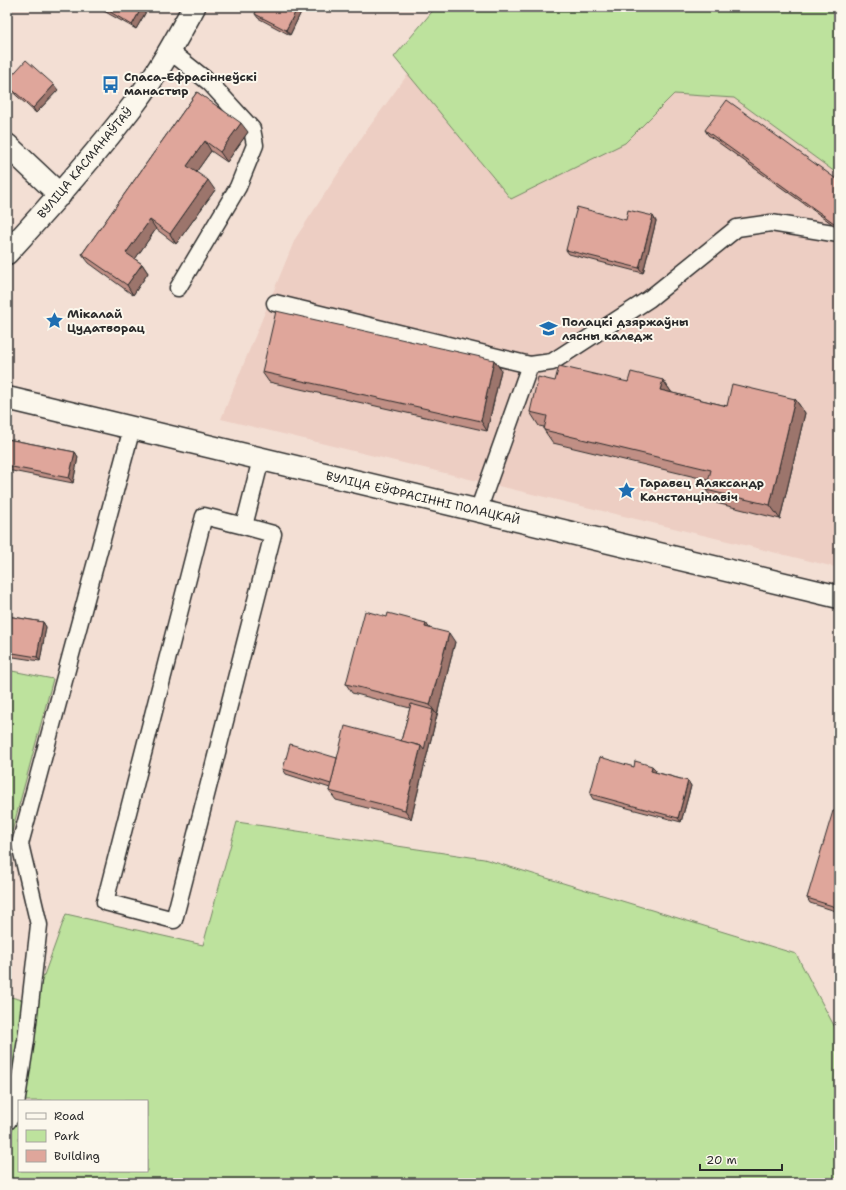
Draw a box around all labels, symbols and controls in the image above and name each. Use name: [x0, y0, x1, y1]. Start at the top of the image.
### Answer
place label: Спаса-Ефрасіннеўскі манастыр: [124, 69, 257, 99]
bus stop icon: Спаса-Ефрасіннеўскі манастыр: [101, 74, 121, 94]
street label: ВУЛІЦА КАСМАНАЎТАЎ: [34, 104, 136, 222]
place label: Мікалай Цудатворац: [67, 306, 146, 336]
place icon: Мікалай Цудатворац: [44, 311, 64, 331]
place label: Полацкі дзяржаўны лясны каледж: [562, 314, 689, 344]
school or university icon: Полацкі дзяржаўны лясны каледж: [539, 319, 559, 339]
street label: ВУЛІЦА ЕЎФРАСІННІ ПОЛАЦКАЙ: [324, 468, 522, 528]
place label: Гаравец Аляксандр Канстанцінавіч: [640, 475, 764, 505]
place icon: Гаравец Аляксандр Канстанцінавіч: [617, 480, 637, 500]
legend: [18, 1100, 148, 1172]
text: Road: [54, 1108, 85, 1124]
text: Park: [54, 1128, 80, 1144]
scale bar: [700, 1146, 782, 1172]
text: Building: [54, 1148, 100, 1164]
text: 20 m: [706, 1152, 737, 1168]

